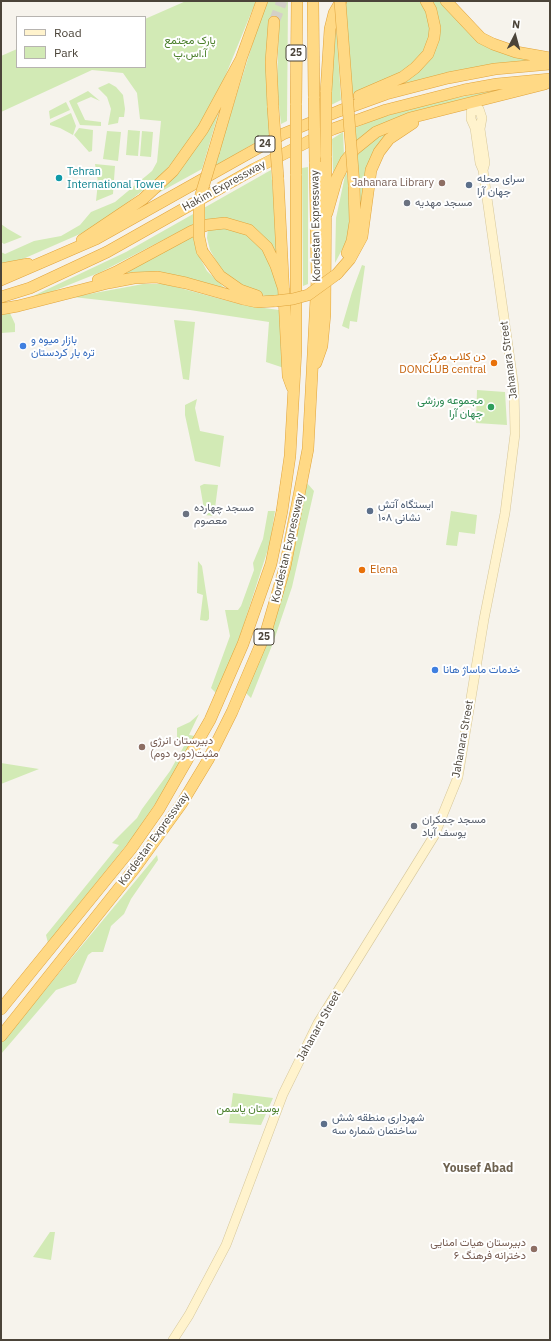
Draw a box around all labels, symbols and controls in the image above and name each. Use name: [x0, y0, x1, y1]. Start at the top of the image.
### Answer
legend: [16, 16, 146, 68]
north arrow: [495, 16, 535, 56]
text: N: [512, 17, 521, 31]
text: Road: [54, 25, 82, 40]
park label: پارک مجتمع آ.اس.پ: [164, 34, 216, 60]
text: Park: [54, 45, 78, 60]
road number: 25: [286, 45, 306, 61]
road number: 24: [255, 136, 275, 152]
street label: Hakim Expressway: [180, 158, 268, 214]
place label: Tehran International Tower: [67, 165, 164, 191]
street label: Kordestan Expressway: [308, 170, 324, 282]
place label: سرای محله جهان آرا: [477, 172, 525, 198]
marker: Tehran International Tower: [54, 173, 64, 183]
place label: Jahanara Library: [352, 176, 434, 190]
marker: Jahanara Library: [437, 178, 447, 188]
marker: سرای محله جهان آرا: [464, 180, 474, 190]
place label: مسجد مهدیه: [415, 196, 472, 210]
marker: مسجد مهدیه: [402, 198, 412, 208]
street label: Jahanara Street: [498, 320, 520, 400]
place label: بازار میوه و تره بار کردستان: [31, 333, 95, 359]
marker: بازار میوه و تره بار کردستان: [18, 341, 28, 351]
place label: دن کلاب مرکز DONCLUB central: [399, 350, 486, 376]
marker: دن کلاب مرکز DONCLUB central: [489, 358, 499, 368]
place label: مجموعه ورزشی جهان آرا: [417, 394, 483, 420]
marker: مجموعه ورزشی جهان آرا: [486, 402, 496, 412]
street label: Kordestan Expressway: [269, 492, 307, 604]
place label: ایستگاه آتش نشانی ۱۰۸: [378, 498, 434, 524]
place label: مسجد چهارده معصوم: [194, 501, 254, 527]
marker: ایستگاه آتش نشانی ۱۰۸: [365, 506, 375, 516]
marker: مسجد چهارده معصوم: [181, 509, 191, 519]
place label: Elena: [370, 563, 398, 577]
marker: Elena: [357, 565, 367, 575]
road number: 25: [254, 629, 274, 645]
place label: خدمات ماساژ هانا: [443, 663, 520, 677]
marker: خدمات ماساژ هانا: [430, 665, 440, 675]
street label: Jahanara Street: [450, 699, 476, 779]
place label: دبیرستان انرژی مثبت(دوره دوم): [150, 734, 219, 760]
marker: دبیرستان انرژی مثبت(دوره دوم): [137, 742, 147, 752]
street label: Kordestan Expressway: [116, 790, 192, 888]
place label: مسجد جمکران یوسف آباد: [422, 813, 486, 839]
marker: مسجد جمکران یوسف آباد: [409, 821, 419, 831]
street label: Jahanara Street: [294, 989, 344, 1063]
park label: بوستان یاسمن: [216, 1102, 280, 1116]
place label: شهرداری منطقه شش ساختمان شماره سه: [332, 1111, 425, 1137]
marker: شهرداری منطقه شش ساختمان شماره سه: [319, 1119, 329, 1129]
district label: Yousef Abad: [443, 1162, 513, 1176]
place label: دبیرستان هیات امنایی دخترانه فرهنگ ۶: [430, 1236, 526, 1262]
marker: دبیرستان هیات امنایی دخترانه فرهنگ ۶: [529, 1244, 539, 1254]

